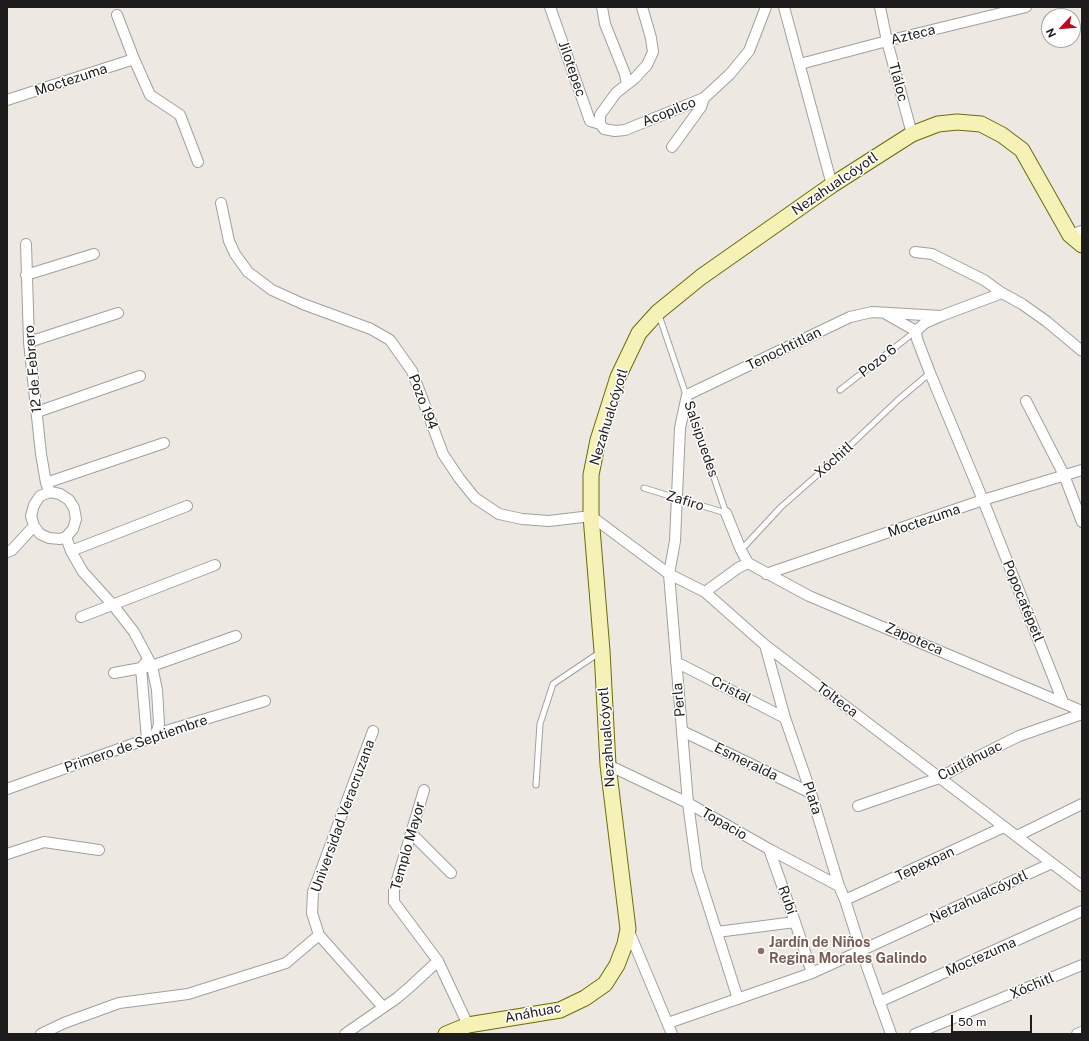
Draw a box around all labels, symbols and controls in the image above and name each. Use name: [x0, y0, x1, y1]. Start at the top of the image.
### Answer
north arrow: [1041, 8, 1081, 48]
street label: Azteca: [889, 21, 937, 49]
text: N: [1044, 26, 1058, 39]
street label: Jilotepec: [555, 39, 589, 99]
street label: Moctezuma: [33, 60, 109, 100]
street label: Tláloc: [885, 61, 911, 103]
street label: Acopilco: [640, 94, 698, 130]
street label: Nezahualcóyotl: [789, 149, 881, 219]
street label: 12 de Febrero: [21, 324, 45, 414]
street label: Tenochtitlan: [744, 324, 824, 374]
street label: Pozo 6: [856, 341, 900, 381]
street label: Nezahualcóyotl: [586, 366, 632, 468]
street label: Pozo 194: [405, 372, 441, 432]
street label: Salsipuedes: [680, 399, 722, 479]
street label: Xóchitl: [811, 438, 857, 482]
street label: Zafiro: [664, 487, 706, 515]
street label: Moctezuma: [886, 501, 962, 541]
street label: Popocatépetl: [999, 558, 1047, 644]
street label: Zapoteca: [883, 619, 945, 659]
street label: Cristal: [708, 673, 754, 707]
street label: Tolteca: [813, 679, 861, 721]
street label: Perla: [669, 682, 689, 718]
street label: Nezahualcóyotl: [595, 686, 619, 788]
street label: Primero de Septiembre: [62, 712, 210, 776]
street label: Universidad Veracruzana: [308, 737, 378, 895]
street label: Cuitláhuac: [935, 738, 1005, 784]
street label: Esmeralda: [711, 739, 781, 785]
street label: Plata: [799, 779, 825, 817]
street label: Templo Mayor: [387, 800, 429, 892]
street label: Topacio: [698, 804, 750, 844]
street label: Tepexpan: [893, 843, 957, 885]
street label: Netzahualcóyotl: [927, 867, 1031, 927]
street label: Rubí: [774, 883, 800, 917]
street label: Moctezuma: [943, 934, 1019, 980]
place label: Jardín de Niños Regina Morales Galindo: [769, 935, 927, 968]
marker: Jardín de Niños Regina Morales Galindo: [756, 946, 766, 956]
street label: Xóchitl: [1008, 969, 1056, 1003]
street label: Anáhuac: [503, 999, 563, 1027]
scale bar: [953, 1007, 1034, 1033]
text: 50 m: [958, 1015, 986, 1029]

